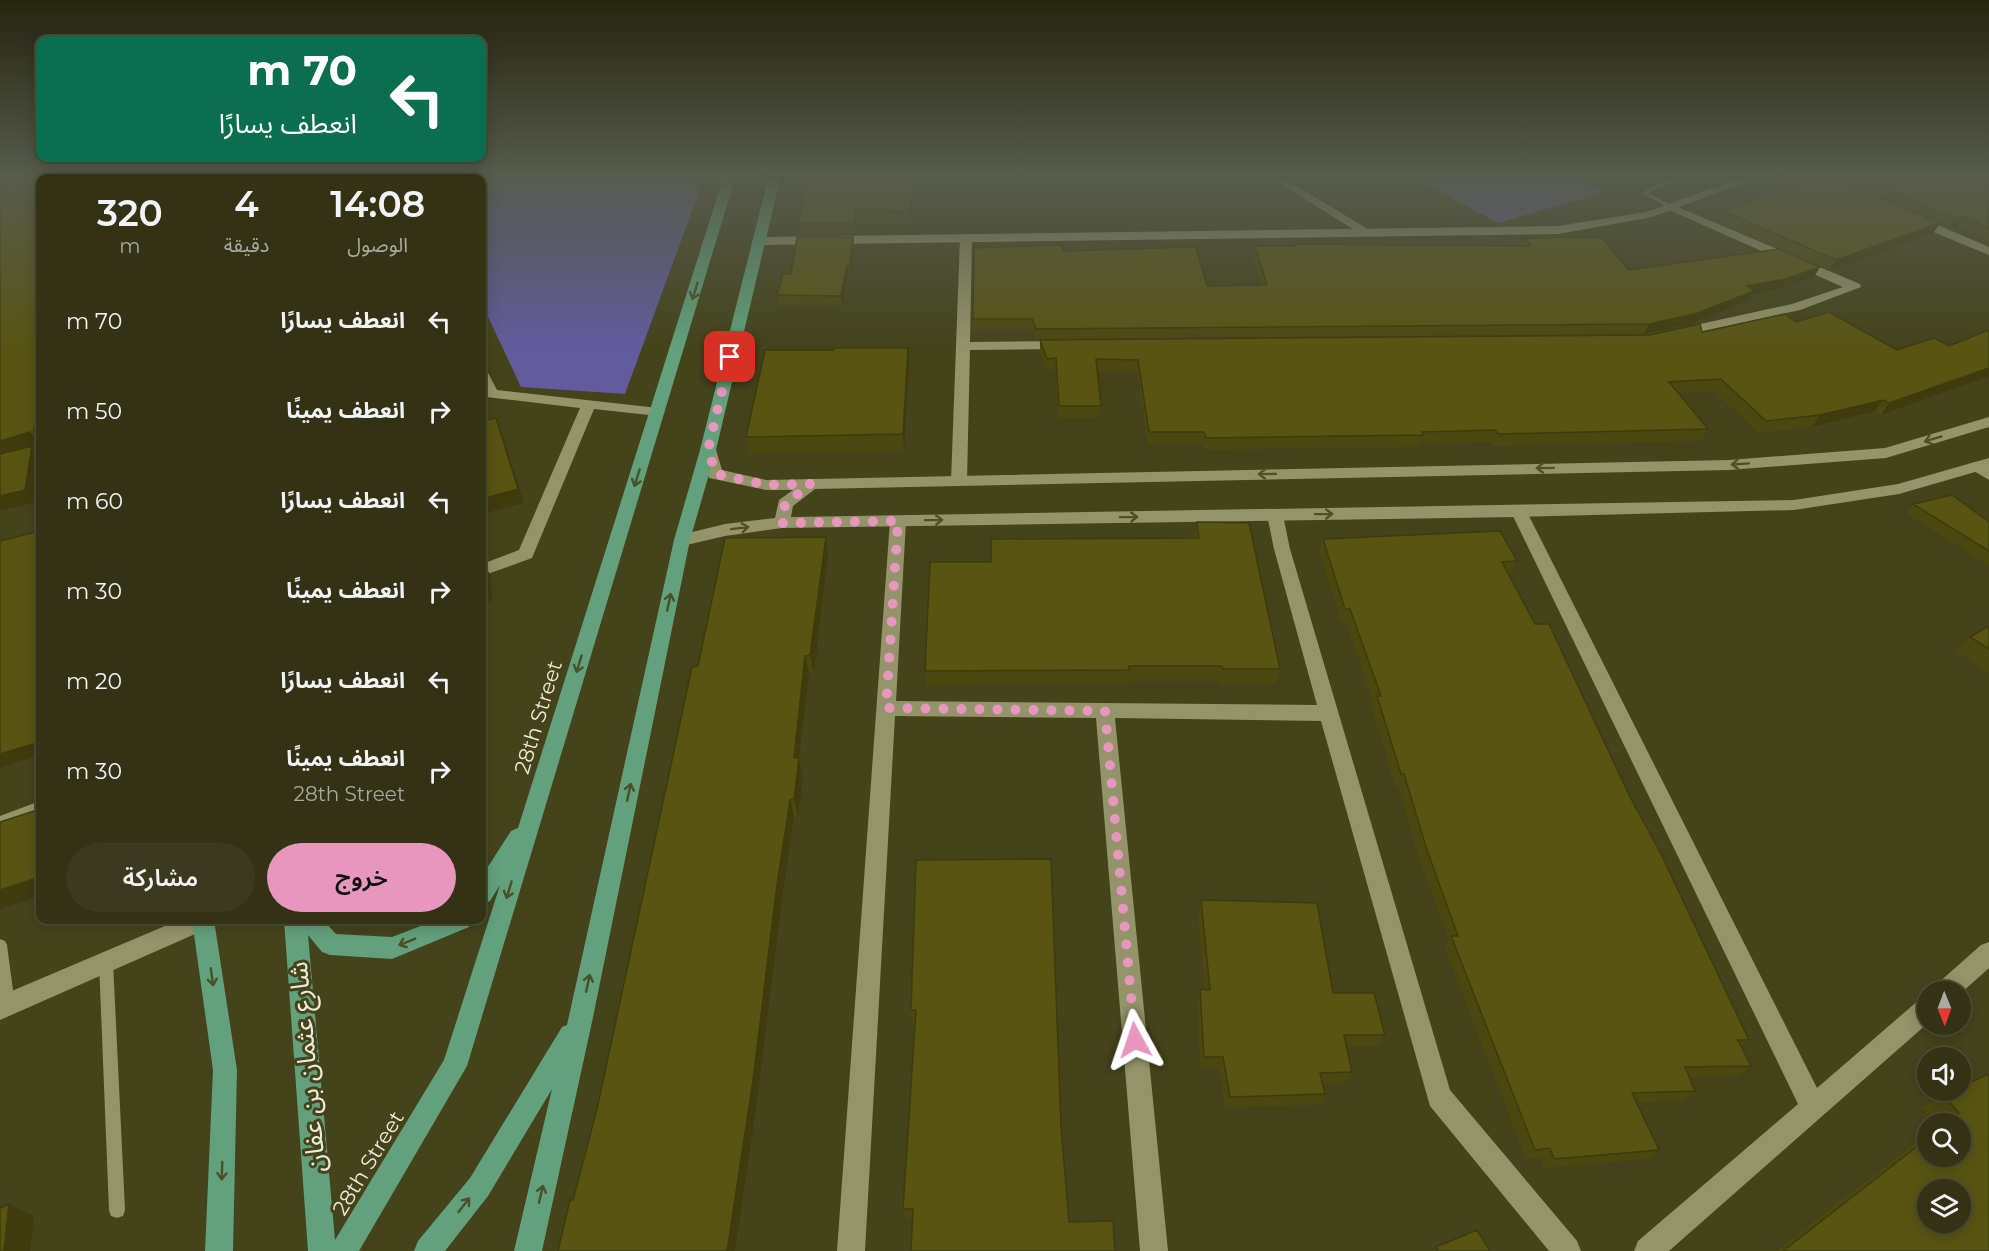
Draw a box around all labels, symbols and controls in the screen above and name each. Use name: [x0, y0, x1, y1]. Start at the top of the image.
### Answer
text: 70 m: [247, 44, 357, 96]
icon: left: [378, 60, 456, 138]
text: انعطف يسارًا: [219, 107, 357, 140]
text: 4: [234, 182, 259, 226]
text: 14:08: [330, 182, 425, 226]
text: 320: [97, 191, 163, 235]
text: دقيقة: [224, 233, 269, 257]
text: الوصول: [347, 233, 408, 257]
text: m: [119, 234, 140, 258]
one-way arrow: [689, 281, 700, 300]
icon: left: [423, 305, 456, 338]
text: انعطف يسارًا: [281, 307, 405, 334]
text: 70 m: [66, 308, 122, 335]
pin: [704, 331, 755, 382]
icon: arrive: [713, 340, 746, 373]
icon: right: [423, 395, 456, 428]
text: انعطف يمينًا: [286, 397, 405, 424]
text: 50 m: [66, 398, 122, 425]
one-way arrow: [1924, 434, 1943, 445]
one-way arrow: [1731, 458, 1751, 469]
one-way arrow: [1536, 463, 1556, 474]
one-way arrow: [631, 468, 642, 487]
one-way arrow: [1257, 469, 1277, 480]
icon: left: [423, 485, 456, 518]
text: انعطف يسارًا: [281, 487, 405, 514]
text: 60 m: [66, 488, 123, 515]
one-way arrow: [1314, 508, 1334, 520]
one-way arrow: [1119, 511, 1139, 523]
one-way arrow: [924, 514, 944, 526]
one-way arrow: [729, 523, 749, 534]
icon: right: [423, 575, 456, 608]
text: انعطف يمينًا: [286, 577, 405, 604]
text: 30 m: [66, 578, 122, 605]
one-way arrow: [664, 592, 675, 612]
one-way arrow: [573, 654, 584, 673]
street label: 28th Street: [509, 657, 567, 777]
icon: left: [423, 665, 456, 698]
text: انعطف يسارًا: [281, 667, 405, 694]
text: 20 m: [66, 668, 122, 695]
text: انعطف يمينًا: [286, 745, 405, 772]
icon: right: [423, 755, 456, 788]
text: 30 m: [66, 758, 122, 785]
text: 28th Street: [294, 782, 405, 806]
one-way arrow: [623, 783, 635, 802]
button: مشاركة: [66, 843, 255, 912]
button: خروج: [267, 843, 456, 912]
one-way arrow: [503, 880, 514, 899]
one-way arrow: [398, 937, 416, 948]
street label: شارع عثمان بن عفان: [282, 960, 335, 1174]
one-way arrow: [206, 967, 217, 987]
one-way arrow: [583, 974, 594, 993]
north arrow: [1917, 981, 1971, 1035]
map controls: [1917, 981, 1971, 1233]
position arrow: [1103, 1008, 1167, 1072]
button: sound: [1917, 1047, 1971, 1101]
street label: 28th Street: [327, 1106, 409, 1220]
button: search: [1917, 1113, 1971, 1167]
one-way arrow: [216, 1161, 227, 1181]
button: layers: [1917, 1179, 1971, 1233]
one-way arrow: [535, 1185, 547, 1204]
one-way arrow: [458, 1197, 471, 1213]

